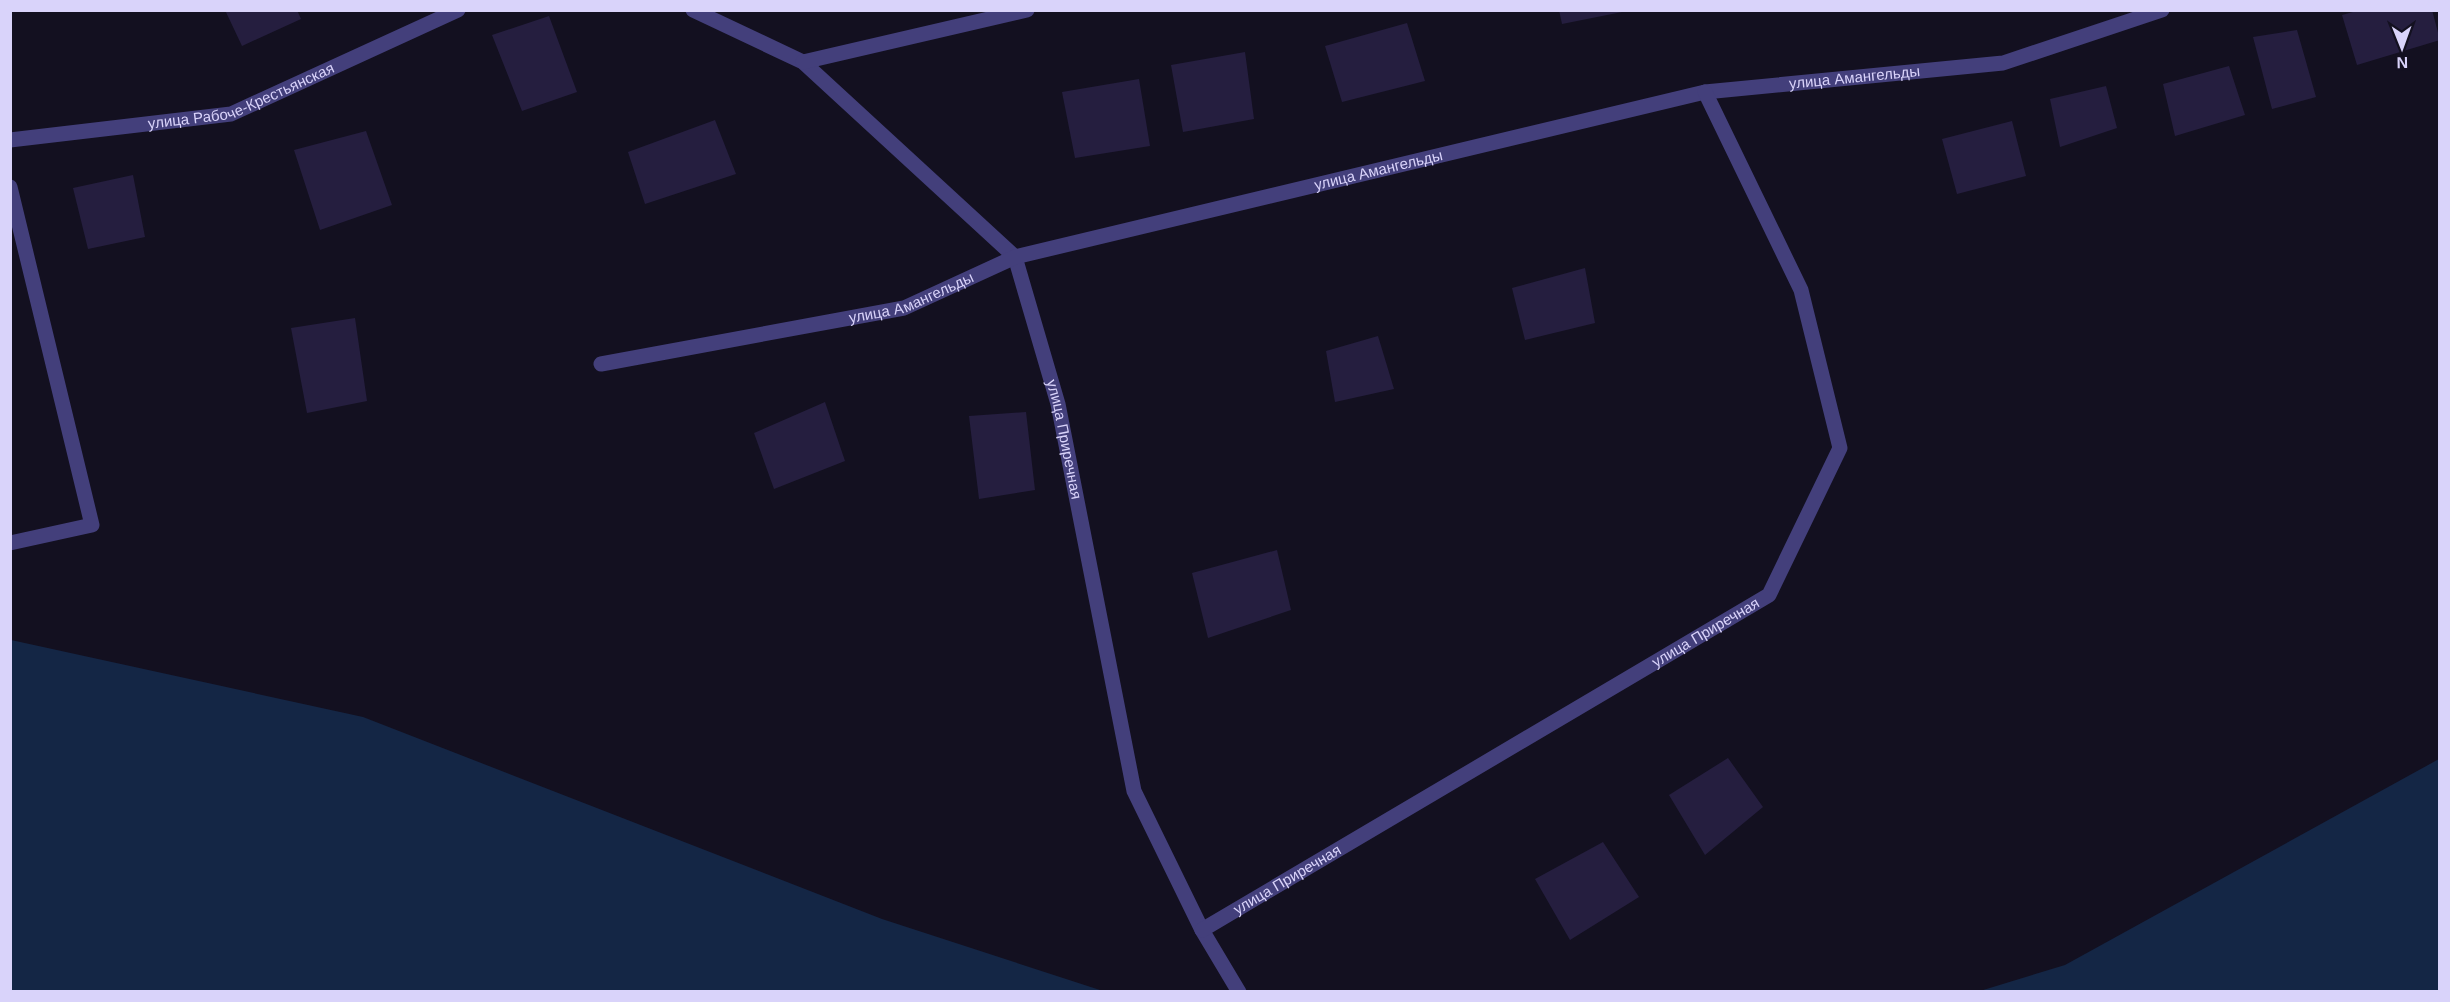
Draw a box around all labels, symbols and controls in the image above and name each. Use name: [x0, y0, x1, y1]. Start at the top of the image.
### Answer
north arrow: [2372, 18, 2432, 78]
text: N: [2396, 54, 2408, 71]
street label: улица Рабоче-Крестьянская: [147, 59, 337, 132]
street label: улица Амангельды: [1788, 62, 1921, 92]
street label: улица Амангельды: [1312, 146, 1444, 193]
street label: улица Амангельды: [847, 268, 976, 326]
street label: улица Приречная: [1043, 377, 1085, 500]
street label: улица Приречная: [1649, 594, 1762, 670]
street label: улица Приречная: [1230, 841, 1344, 917]

